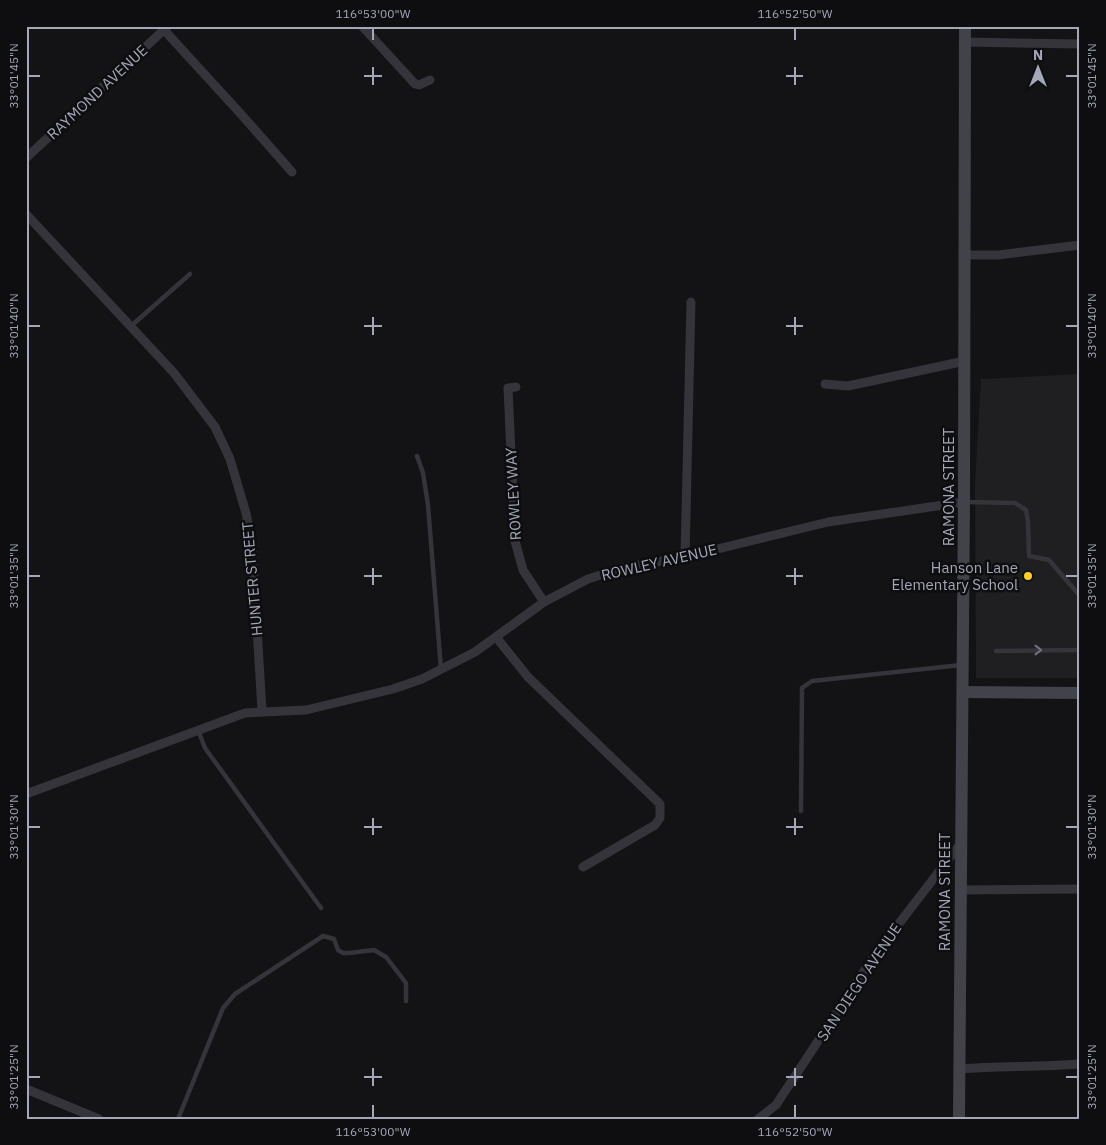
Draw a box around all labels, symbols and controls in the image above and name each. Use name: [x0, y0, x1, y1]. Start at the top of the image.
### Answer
text: 116°53'00"W: [336, 6, 411, 21]
text: 116°52'50"W: [758, 6, 833, 21]
street label: RAYMOND AVENUE: [43, 40, 151, 144]
north arrow: [1014, 42, 1064, 92]
text: 33°01'45"N: [6, 43, 21, 109]
text: 33°01'45"N: [1084, 43, 1099, 109]
text: N: [1033, 46, 1043, 64]
text: 33°01'40"N: [6, 293, 21, 359]
text: 33°01'40"N: [1084, 293, 1099, 359]
street label: RAMONA STREET: [939, 427, 958, 546]
street label: ROWLEY WAY: [501, 447, 525, 541]
street label: HUNTER STREET: [238, 521, 266, 637]
street label: ROWLEY AVENUE: [599, 539, 719, 585]
text: 33°01'35"N: [6, 543, 21, 609]
text: 33°01'35"N: [1084, 543, 1099, 609]
place label: Hanson Lane Elementary School: [891, 558, 1018, 594]
marker: Hanson Lane Elementary School: [1022, 570, 1034, 582]
one-way arrow: [1034, 645, 1042, 655]
text: 33°01'30"N: [6, 794, 21, 860]
text: 33°01'30"N: [1084, 794, 1099, 860]
street label: RAMONA STREET: [935, 832, 954, 951]
street label: SAN DIEGO AVENUE: [812, 919, 906, 1045]
text: 33°01'25"N: [6, 1044, 21, 1110]
text: 33°01'25"N: [1084, 1044, 1099, 1110]
text: 116°53'00"W: [336, 1124, 411, 1139]
text: 116°52'50"W: [758, 1124, 833, 1139]

